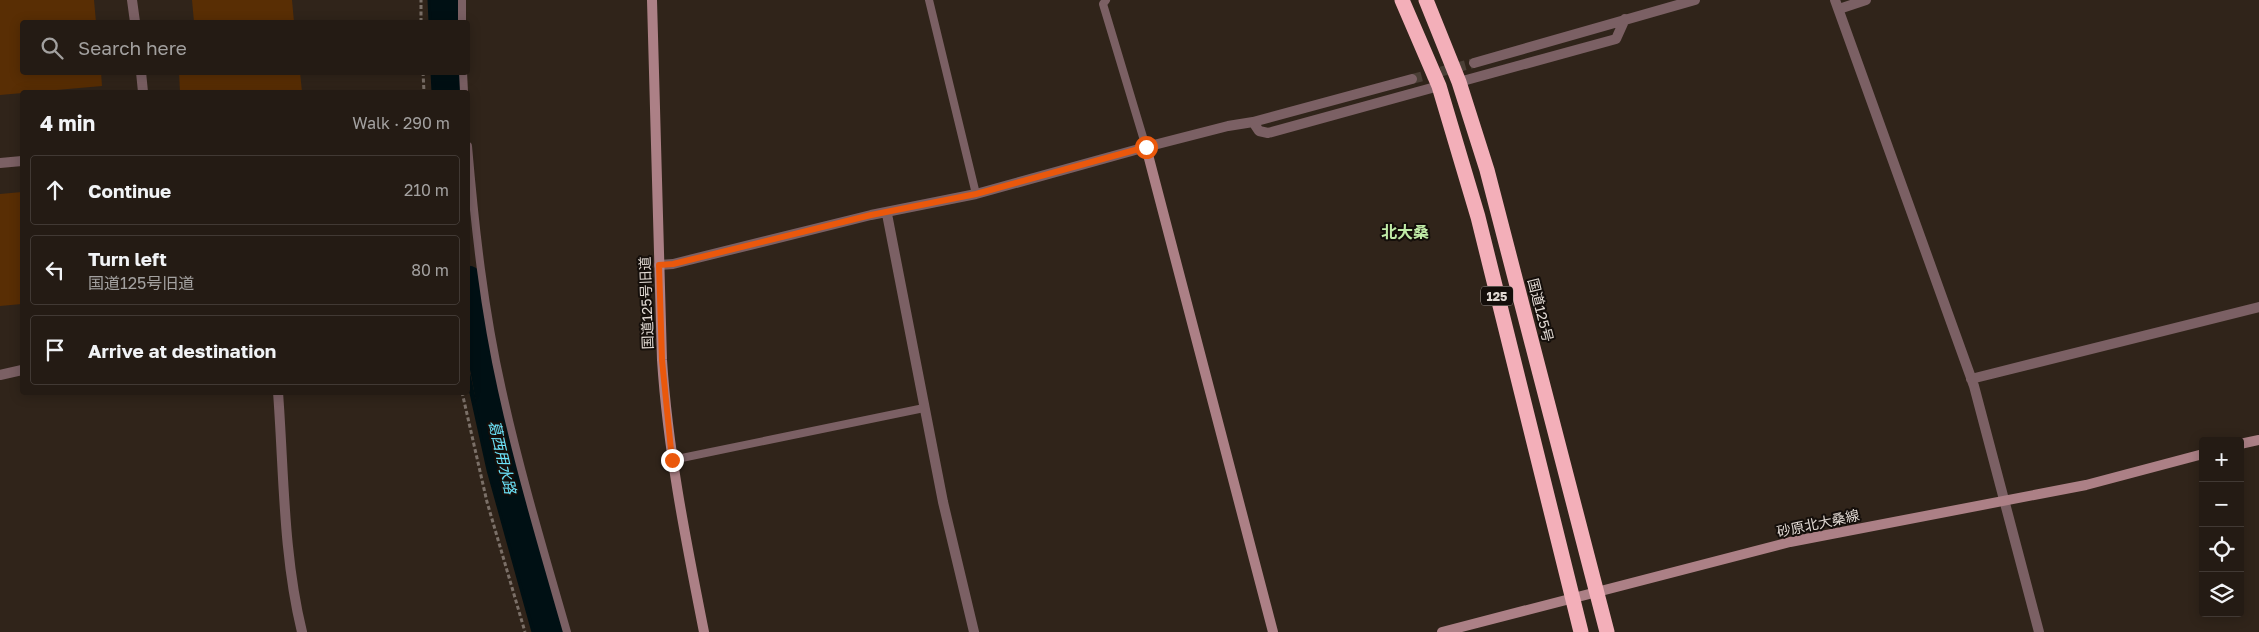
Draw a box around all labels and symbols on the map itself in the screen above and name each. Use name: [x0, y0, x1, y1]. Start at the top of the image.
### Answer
route start: [1135, 136, 1158, 159]
district label: 北大桑: [1381, 222, 1429, 242]
street label: 国道125号旧道: [636, 256, 656, 350]
street label: 国道125号: [1525, 276, 1557, 344]
road number: 125: [1481, 286, 1513, 306]
water label: 葛西用水路: [486, 418, 521, 498]
route end: [661, 449, 684, 472]
street label: 砂原北大桑線: [1775, 506, 1861, 540]

